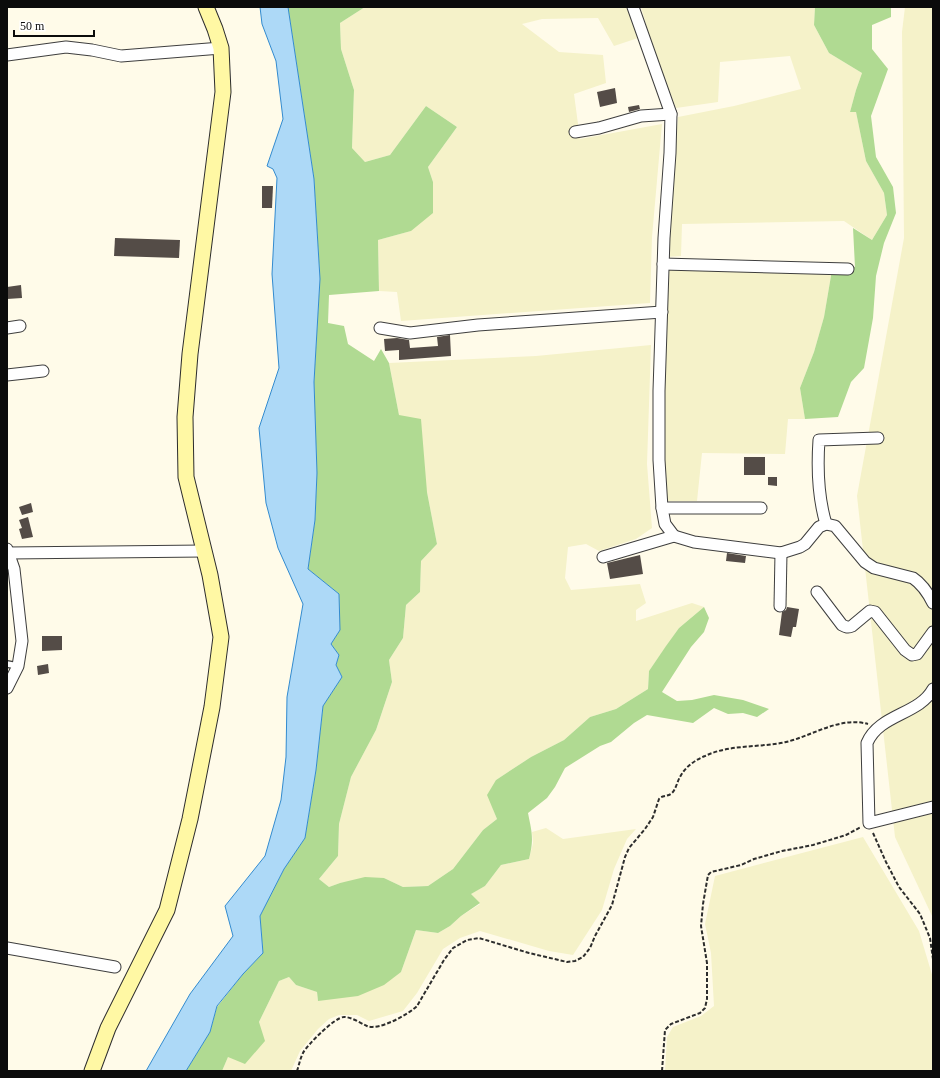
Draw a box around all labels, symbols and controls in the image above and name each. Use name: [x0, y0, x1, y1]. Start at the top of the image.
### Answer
scale bar: [14, 12, 94, 38]
text: 50 m: [20, 19, 45, 33]

